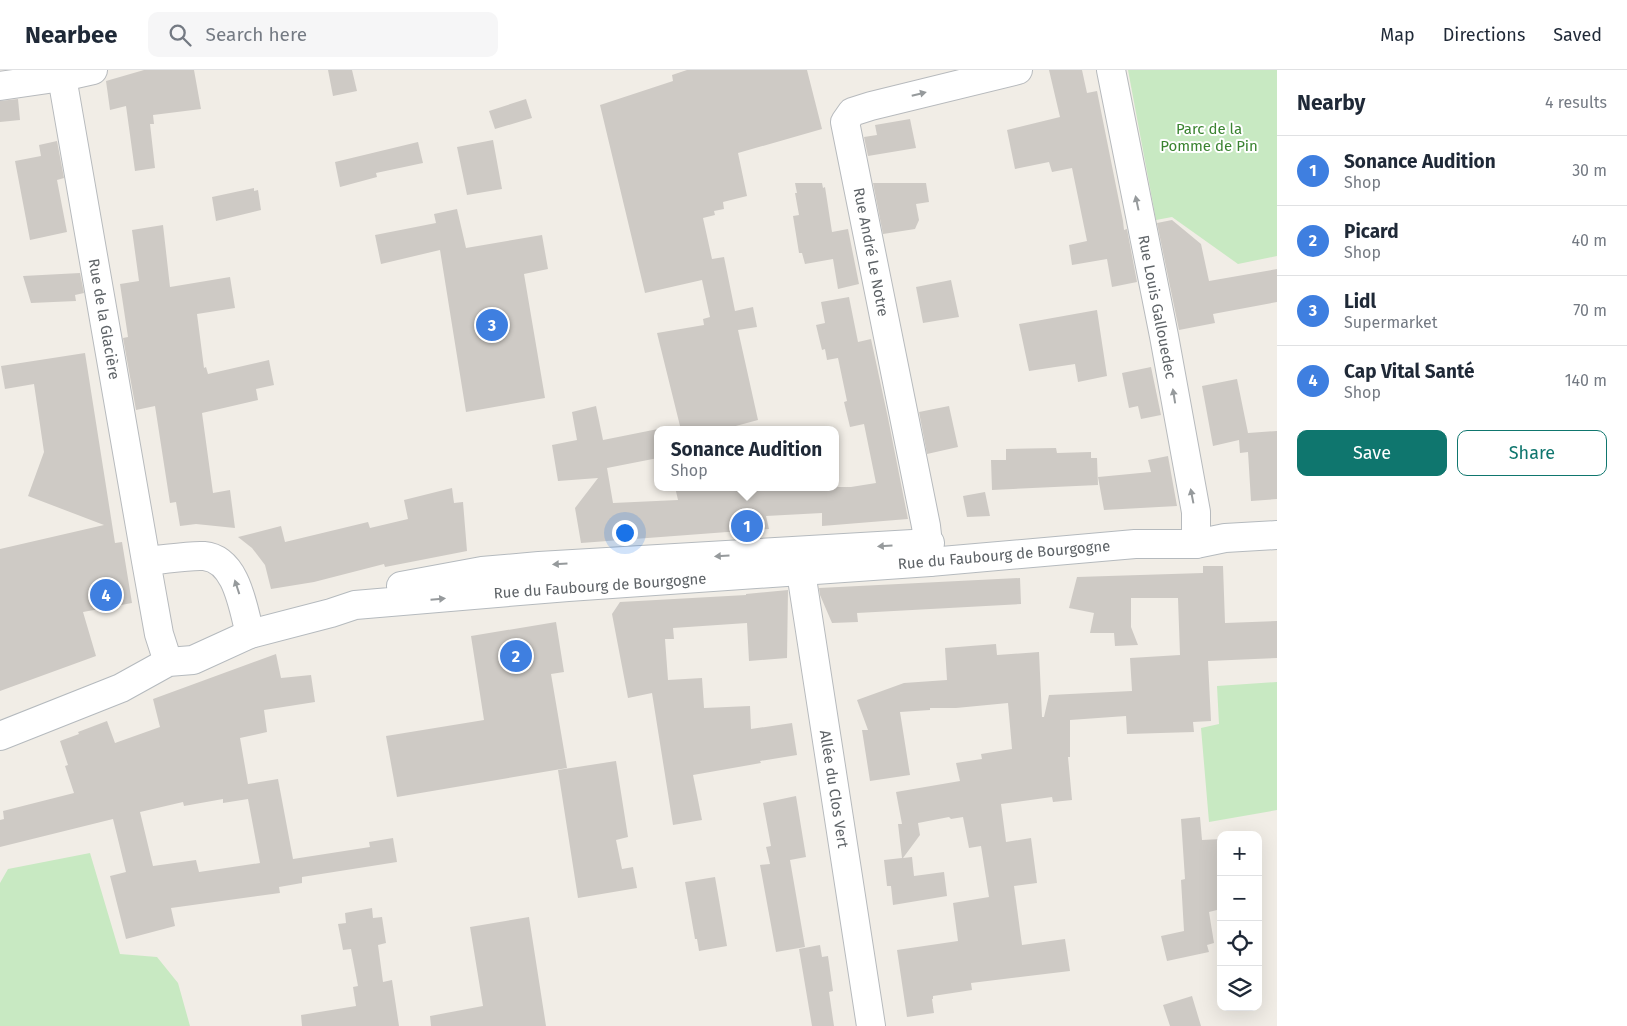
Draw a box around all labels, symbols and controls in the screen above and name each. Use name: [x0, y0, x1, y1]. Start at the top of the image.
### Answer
search box: [148, 12, 498, 57]
text: Nearbee: [25, 21, 118, 49]
icon: search: [166, 21, 194, 49]
text: Search here: [206, 23, 307, 46]
text: Map: [1380, 24, 1415, 46]
text: Directions: [1443, 24, 1525, 46]
text: Saved: [1553, 24, 1602, 46]
one-way arrow: [911, 90, 926, 98]
text: Nearby: [1297, 90, 1365, 116]
text: 4 results: [1545, 93, 1607, 112]
park label: Parc de la Pomme de Pin: [1160, 120, 1258, 155]
text: Sonance Audition: [1344, 150, 1496, 173]
text: 1: [1309, 161, 1317, 180]
text: 30 m: [1572, 161, 1607, 180]
text: Shop: [1344, 173, 1381, 192]
street label: Rue André Le Notre: [850, 186, 892, 318]
one-way arrow: [1133, 195, 1141, 210]
text: Picard: [1344, 220, 1399, 243]
text: 2: [1309, 231, 1317, 250]
text: 40 m: [1572, 231, 1607, 250]
street label: Rue Louis Gallouedec: [1134, 234, 1180, 380]
text: Shop: [1344, 243, 1381, 262]
street label: Rue de la Glacière: [84, 257, 124, 381]
text: Lidl: [1344, 290, 1376, 313]
text: 3: [1309, 301, 1317, 320]
text: 70 m: [1573, 301, 1607, 320]
pin: 3: [476, 306, 508, 344]
text: Supermarket: [1344, 313, 1438, 332]
text: Cap Vital Santé: [1344, 360, 1474, 383]
text: 4: [1308, 371, 1318, 390]
text: 140 m: [1565, 371, 1607, 390]
text: Shop: [1344, 383, 1381, 402]
one-way arrow: [1170, 388, 1178, 404]
popup: [654, 426, 839, 491]
button: Save: [1297, 430, 1447, 476]
button: Share: [1457, 430, 1607, 476]
text: Sonance Audition: [671, 438, 822, 461]
text: Shop: [671, 461, 708, 480]
one-way arrow: [1188, 488, 1196, 504]
pin: 1: [731, 507, 763, 545]
your location: [612, 520, 638, 546]
street label: Rue du Faubourg de Bourgogne: [897, 537, 1111, 573]
one-way arrow: [876, 542, 892, 550]
one-way arrow: [714, 552, 730, 560]
one-way arrow: [552, 561, 568, 569]
street label: Rue du Faubourg de Bourgogne: [493, 570, 707, 602]
pin: 4: [90, 576, 122, 614]
one-way arrow: [232, 579, 240, 594]
one-way arrow: [431, 594, 447, 602]
pin: 2: [500, 637, 532, 675]
street label: Allée du Clos Vert: [816, 729, 852, 850]
map controls: [1217, 831, 1262, 1011]
button: +: [1217, 831, 1262, 876]
button: −: [1217, 876, 1262, 921]
button: locate: [1217, 921, 1262, 966]
button: layers: [1217, 966, 1262, 1011]

